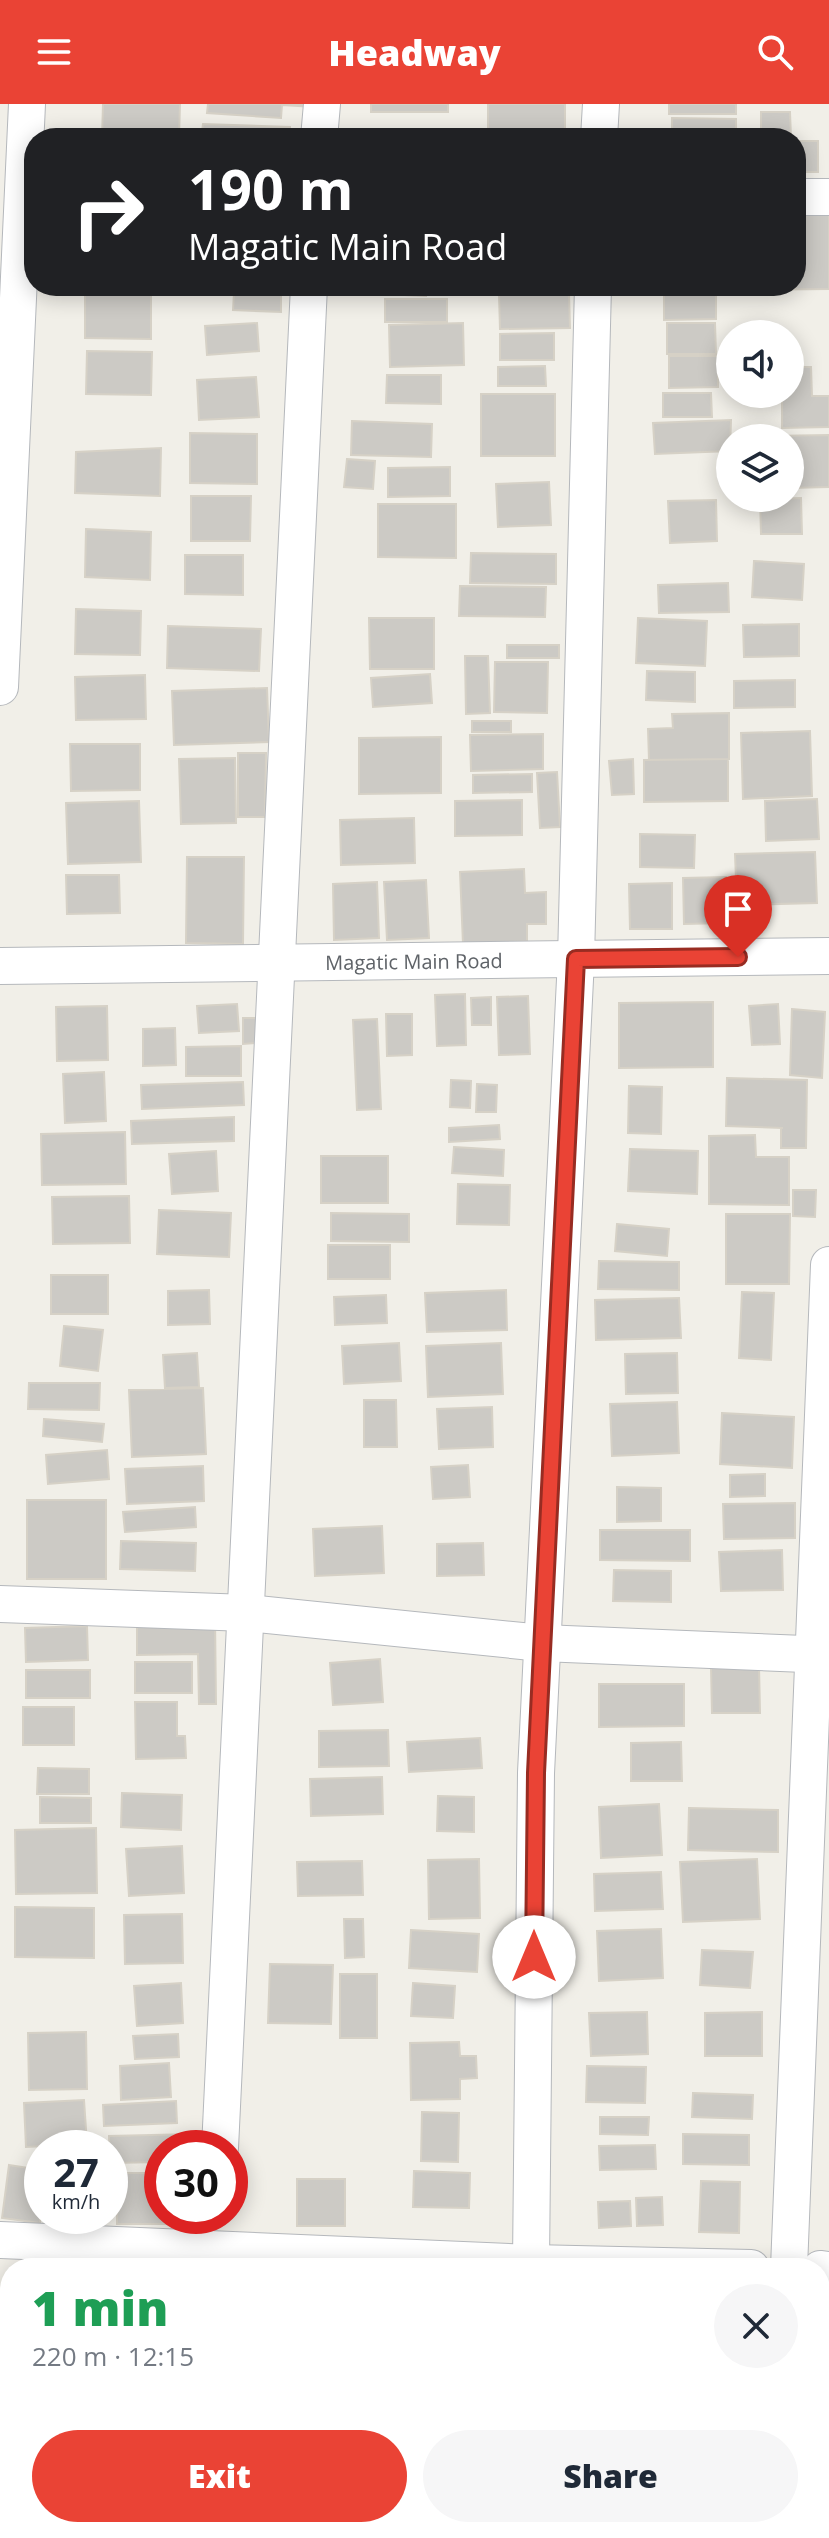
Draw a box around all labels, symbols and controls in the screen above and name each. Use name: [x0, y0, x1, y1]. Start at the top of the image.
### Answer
text: Headway: [328, 28, 501, 77]
icon: menu: [32, 30, 76, 74]
icon: search: [753, 30, 797, 74]
text: 190 m: [188, 150, 354, 226]
icon: right: [56, 160, 160, 264]
text: Magatic Main Road: [188, 222, 507, 271]
map controls: [716, 320, 804, 512]
button: sound: [716, 320, 804, 408]
button: layers: [716, 424, 804, 512]
pin: [704, 875, 772, 957]
icon: arrive: [716, 887, 760, 931]
street label: Magatic Main Road: [325, 946, 503, 976]
position arrow: [492, 1915, 576, 1999]
speed limit sign: 30: [144, 2130, 248, 2234]
text: 27: [53, 2144, 99, 2199]
text: km/h: [52, 2188, 100, 2215]
text: 1 min: [32, 2275, 168, 2340]
button: close: [714, 2284, 798, 2368]
text: 220 m · 12:15: [32, 2338, 194, 2374]
button: Exit: [32, 2430, 407, 2522]
button: Share: [423, 2430, 798, 2522]

